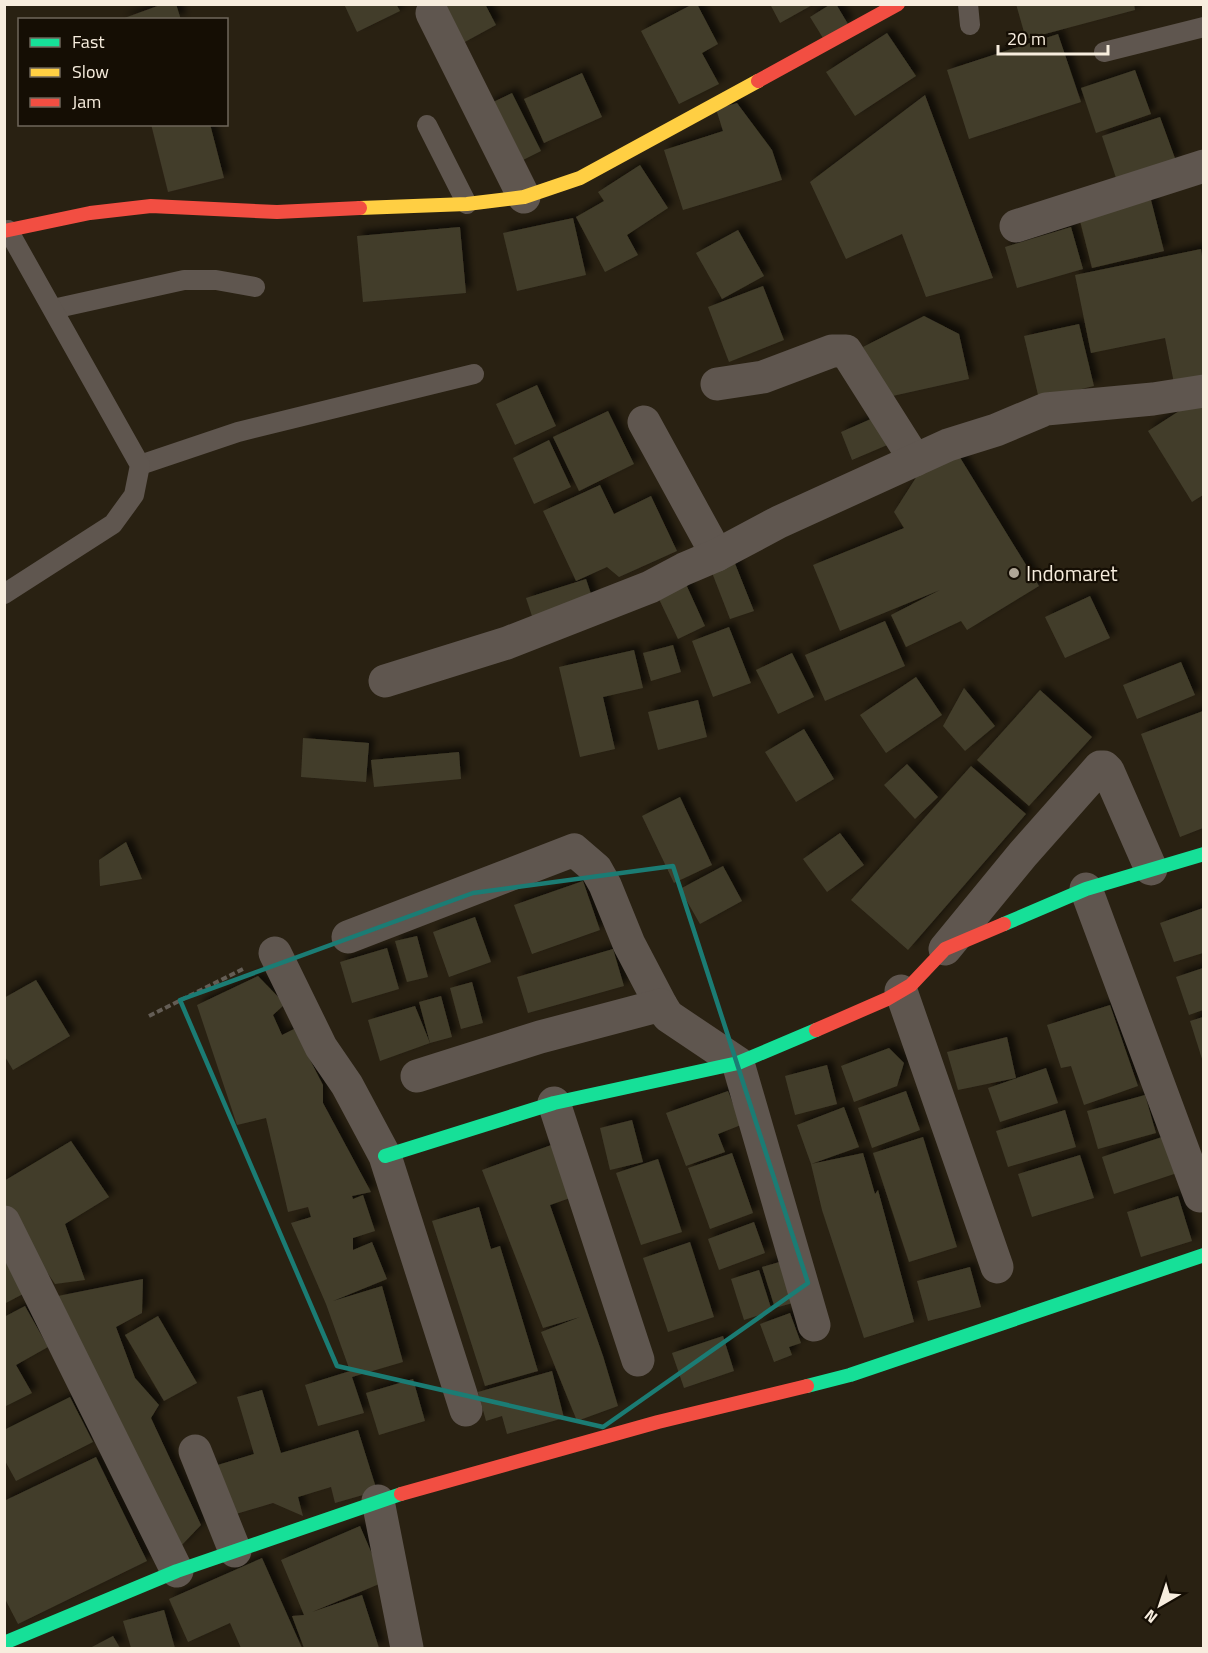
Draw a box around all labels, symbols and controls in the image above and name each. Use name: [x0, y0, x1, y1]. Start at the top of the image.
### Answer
legend: [18, 18, 228, 126]
scale bar: [998, 18, 1108, 56]
text: 20 m: [1007, 25, 1046, 52]
text: Fast: [72, 28, 105, 55]
text: Slow: [72, 58, 109, 85]
text: Jam: [72, 88, 101, 115]
place label: Indomaret: [1026, 557, 1118, 589]
marker: Indomaret: [1007, 566, 1021, 580]
north arrow: [1130, 1575, 1190, 1635]
text: N: [1139, 1604, 1162, 1629]

